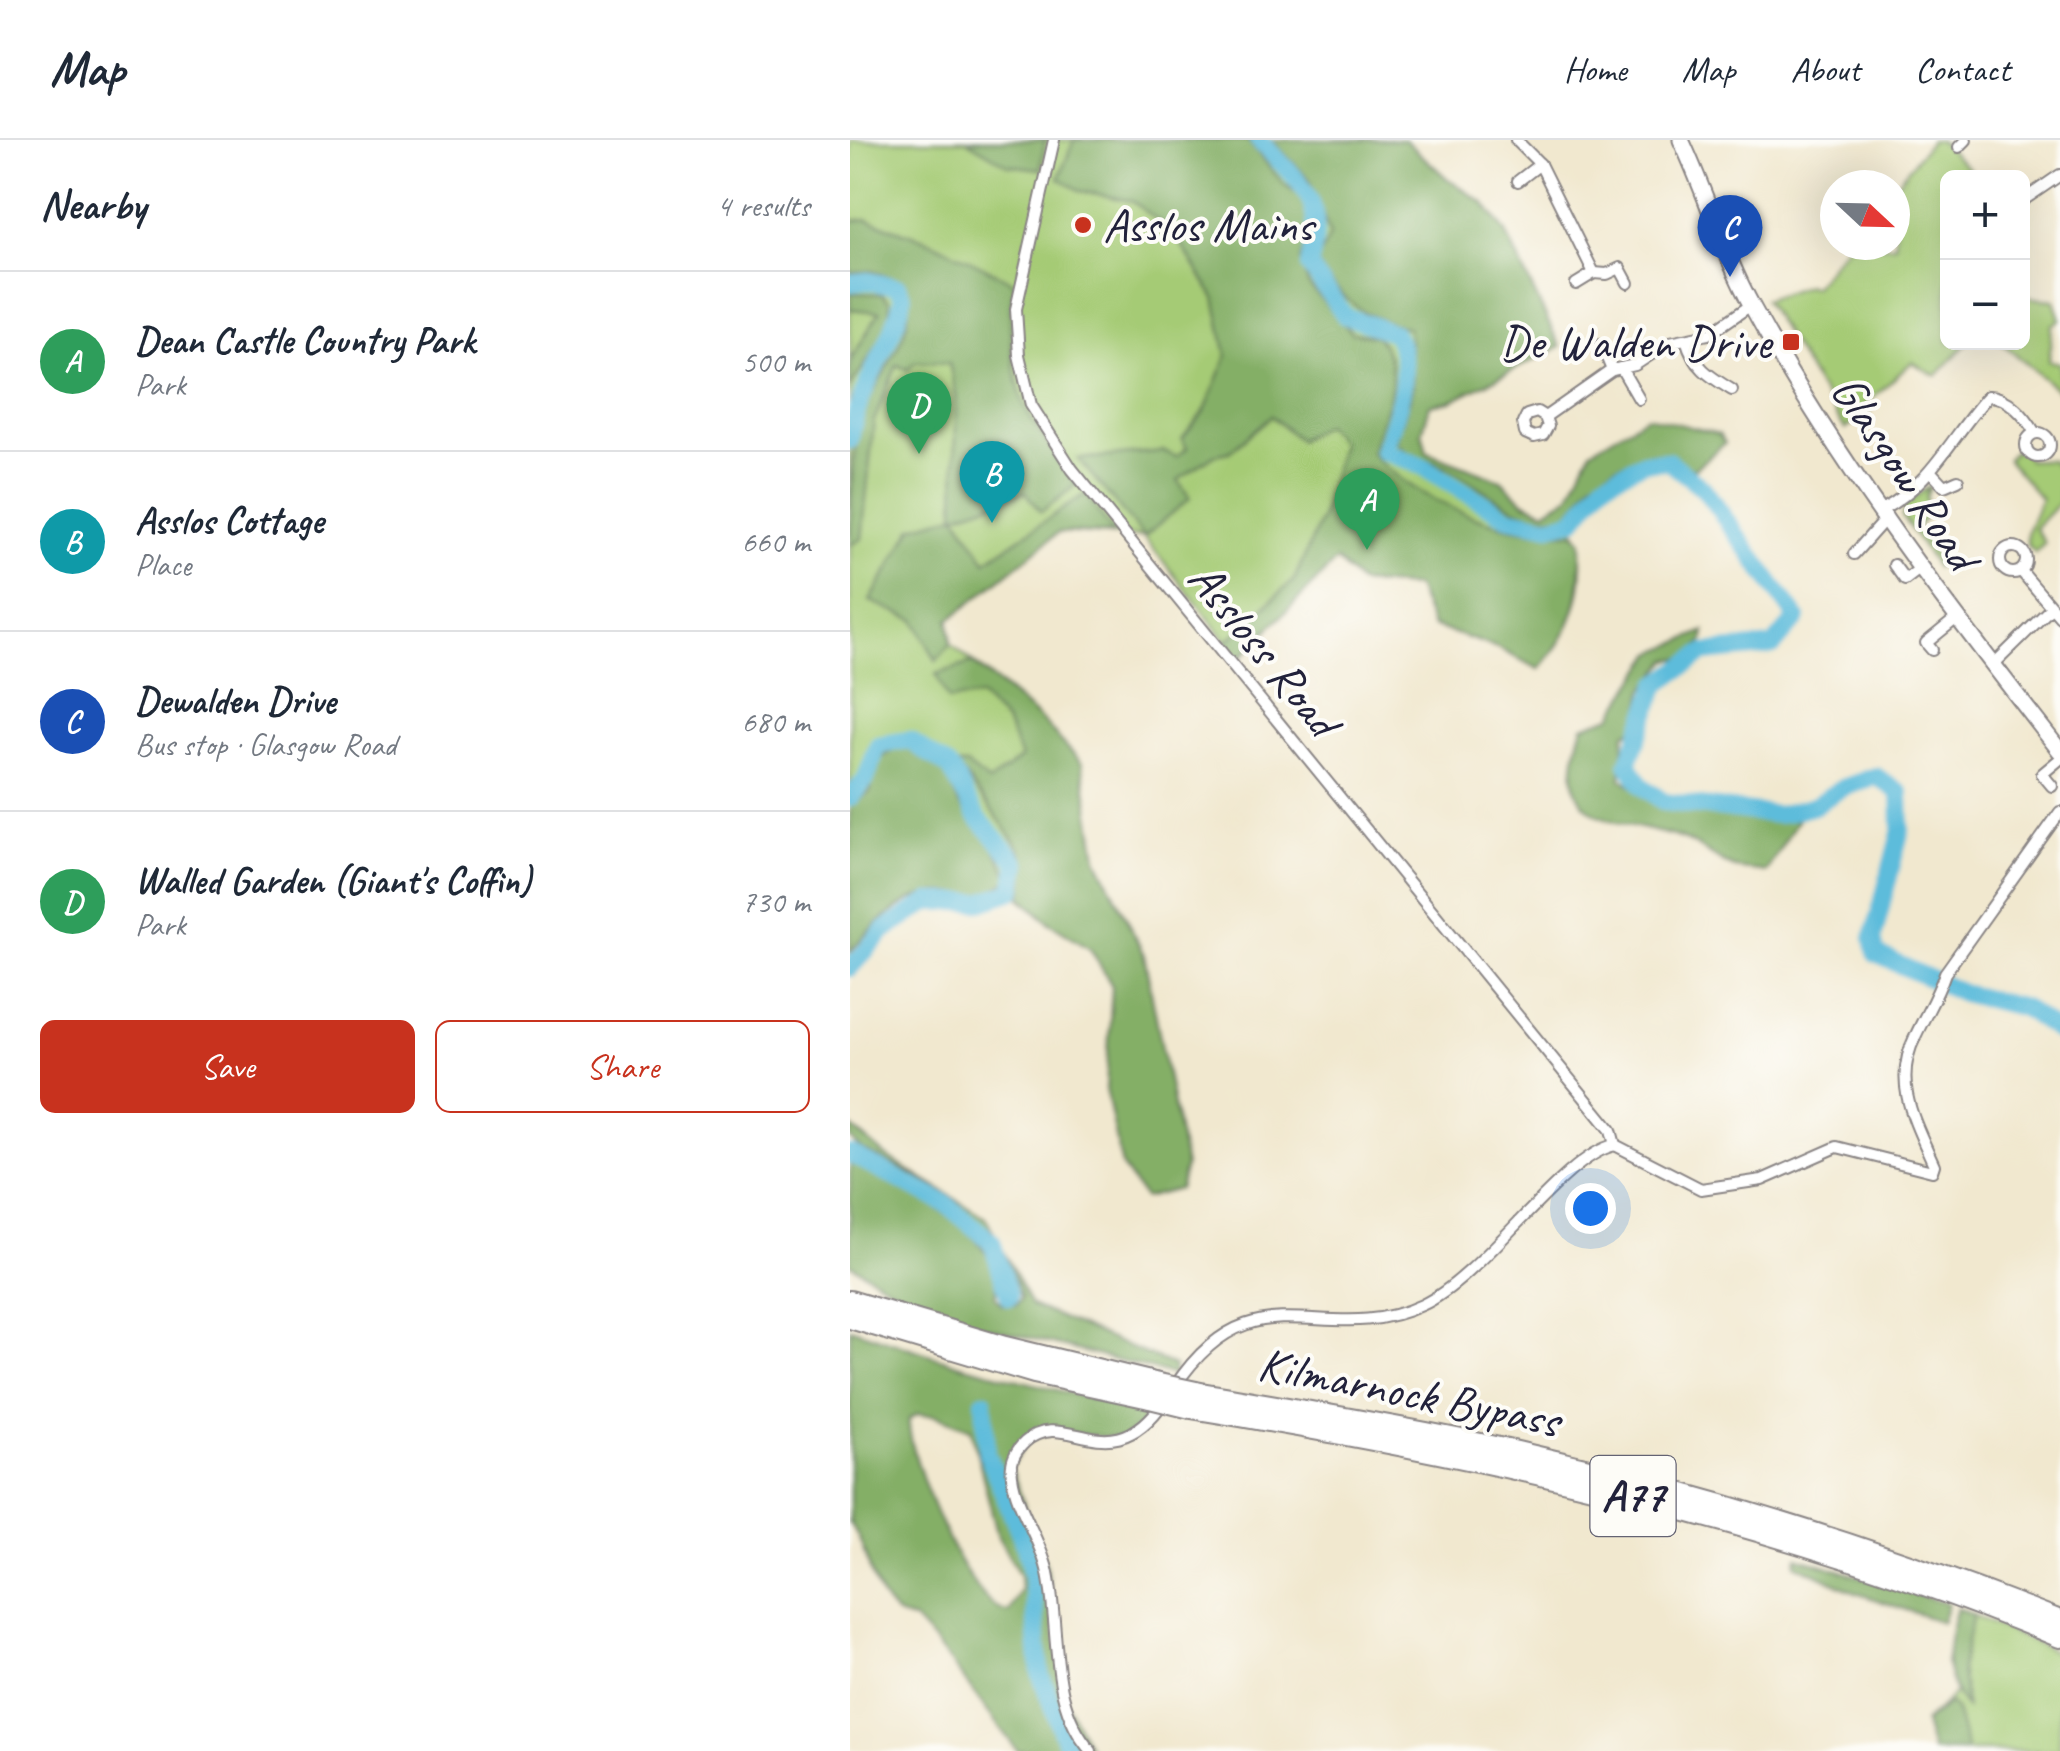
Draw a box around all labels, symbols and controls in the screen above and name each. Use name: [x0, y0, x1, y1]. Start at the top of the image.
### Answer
text: Map: [50, 39, 125, 99]
text: Home: [1564, 47, 1627, 92]
text: Map: [1682, 47, 1735, 92]
text: About: [1790, 47, 1860, 92]
text: Contact: [1915, 47, 2010, 92]
north arrow: [1820, 170, 1910, 260]
map controls: [1940, 170, 2030, 350]
button: +: [1940, 170, 2030, 260]
text: Nearby: [40, 179, 146, 232]
text: 4 results: [716, 185, 810, 226]
pin: C: [1698, 194, 1762, 277]
place label: Asslos Mains: [1103, 195, 1317, 255]
marker: Asslos Mains: [1072, 214, 1094, 236]
button: −: [1940, 260, 2030, 350]
place label: De Walden Drive: [1500, 312, 1774, 372]
text: Dean Castle Country Park: [135, 317, 475, 364]
marker: De Walden Drive: [1780, 331, 1802, 353]
text: A: [64, 341, 81, 382]
text: 500 m: [741, 341, 810, 382]
street label: Glasgow Road: [1818, 363, 1996, 587]
text: Park: [135, 364, 186, 405]
pin: D: [886, 372, 952, 454]
pin: B: [960, 440, 1024, 523]
pin: A: [1334, 468, 1400, 550]
text: Asslos Cottage: [135, 497, 323, 544]
text: B: [64, 521, 81, 562]
text: 660 m: [741, 521, 810, 562]
text: Place: [135, 544, 191, 585]
street label: Assloss Road: [1176, 550, 1356, 753]
text: Dewalden Drive: [135, 677, 336, 724]
text: C: [65, 701, 80, 742]
text: 680 m: [741, 701, 810, 742]
text: Bus stop · Glasgow Road: [135, 724, 396, 765]
text: Walled Garden (Giant's Coffin): [135, 857, 531, 904]
text: D: [63, 881, 82, 922]
text: 730 m: [741, 881, 810, 922]
text: Park: [135, 904, 186, 945]
button: Save: [40, 1020, 415, 1113]
button: Share: [435, 1020, 810, 1113]
your location: [1565, 1183, 1616, 1234]
street label: Kilmarnock Bypass: [1254, 1333, 1569, 1451]
road number: A77: [1590, 1456, 1676, 1536]

